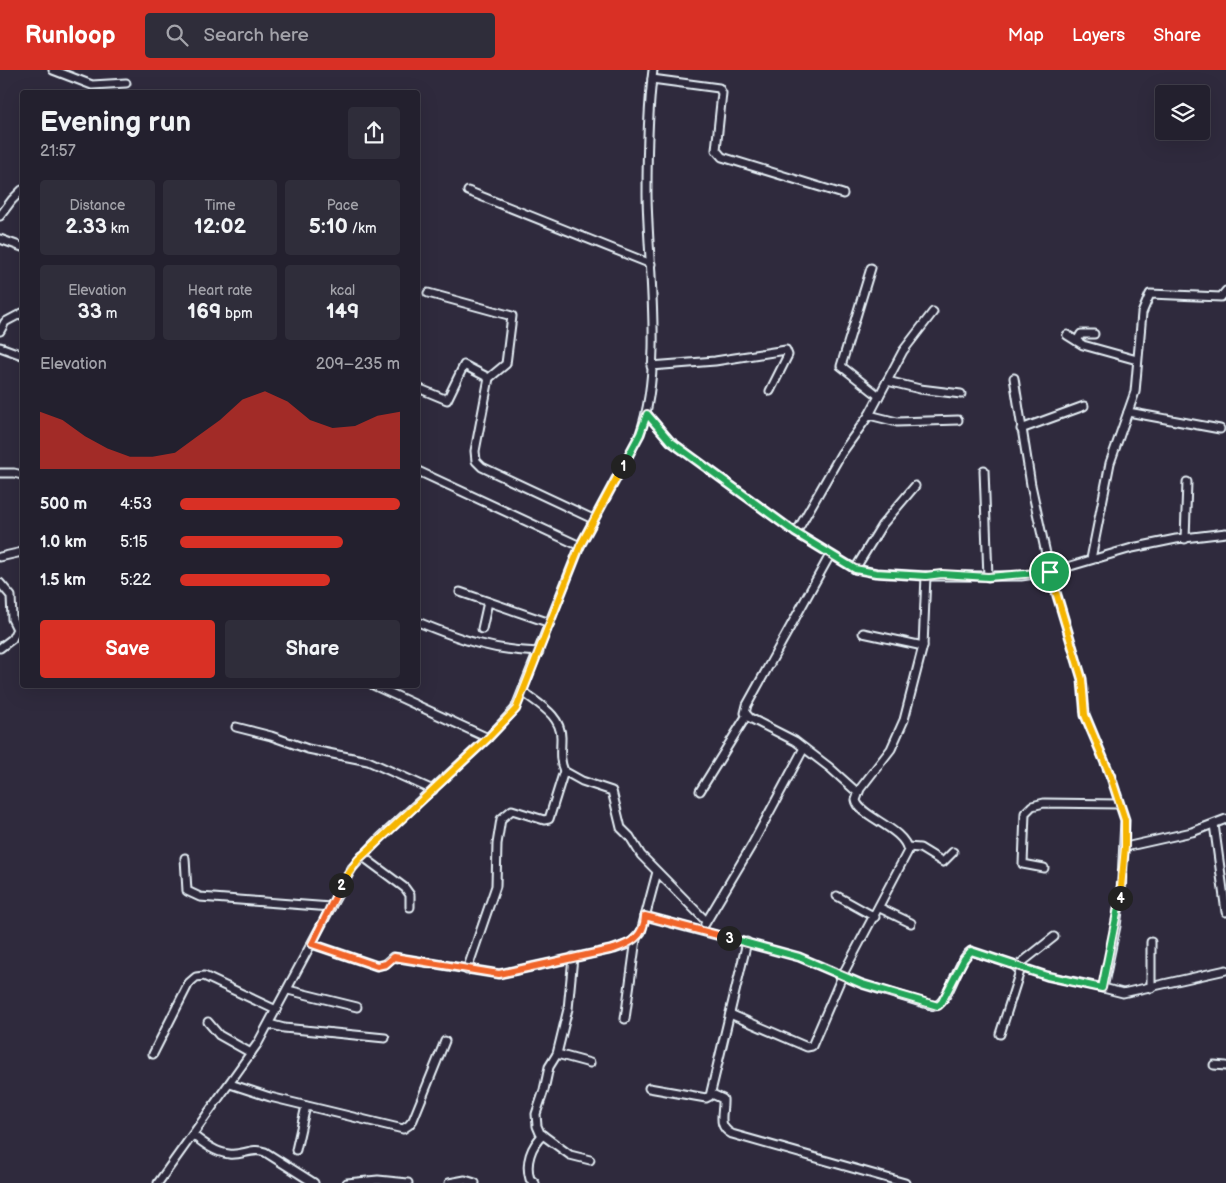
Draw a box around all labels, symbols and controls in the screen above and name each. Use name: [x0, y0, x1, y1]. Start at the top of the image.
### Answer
search box: [145, 13, 495, 58]
text: Runloop: [25, 21, 115, 50]
icon: search: [163, 21, 191, 49]
text: Search here: [203, 24, 309, 47]
text: Map: [1008, 25, 1044, 46]
text: Layers: [1072, 25, 1125, 46]
text: Share: [1153, 25, 1201, 46]
map controls: [1155, 85, 1210, 140]
button: layers: [1155, 85, 1210, 140]
text: Evening run: [40, 106, 191, 139]
button: share: [348, 107, 400, 159]
text: 21:57: [40, 142, 76, 161]
text: Distance: [69, 197, 125, 214]
text: Time: [204, 197, 236, 214]
text: Pace: [327, 197, 359, 214]
text: 2.33: [65, 214, 107, 239]
text: 12:02: [194, 214, 246, 239]
text: 5:10: [309, 214, 348, 239]
text: km: [107, 220, 129, 237]
text: /km: [348, 220, 376, 237]
text: Elevation: [68, 282, 127, 299]
text: Heart rate: [188, 282, 252, 299]
text: kcal: [330, 282, 355, 299]
text: 33: [77, 299, 102, 324]
text: 169: [187, 299, 221, 324]
text: 149: [326, 299, 359, 324]
text: m: [102, 305, 117, 322]
text: bpm: [221, 305, 253, 322]
text: Elevation: [40, 355, 107, 374]
text: 209–235 m: [316, 355, 400, 374]
pin: 1: [610, 454, 636, 478]
text: 1: [621, 458, 626, 475]
text: 500 m: [40, 495, 87, 514]
text: 4:53: [120, 495, 152, 514]
text: 1.0 km: [40, 533, 87, 552]
text: 5:15: [120, 533, 148, 552]
pin: [1029, 551, 1071, 593]
icon: arrive: [1036, 558, 1064, 586]
text: 1.5 km: [40, 571, 86, 590]
text: 5:22: [120, 571, 151, 590]
button: Save: [40, 620, 215, 678]
button: Share: [225, 620, 400, 678]
pin: 2: [328, 872, 354, 898]
text: 2: [337, 877, 346, 894]
pin: 4: [1108, 886, 1132, 910]
text: 4: [1116, 890, 1125, 907]
pin: 3: [716, 926, 742, 950]
text: 3: [725, 930, 734, 947]

